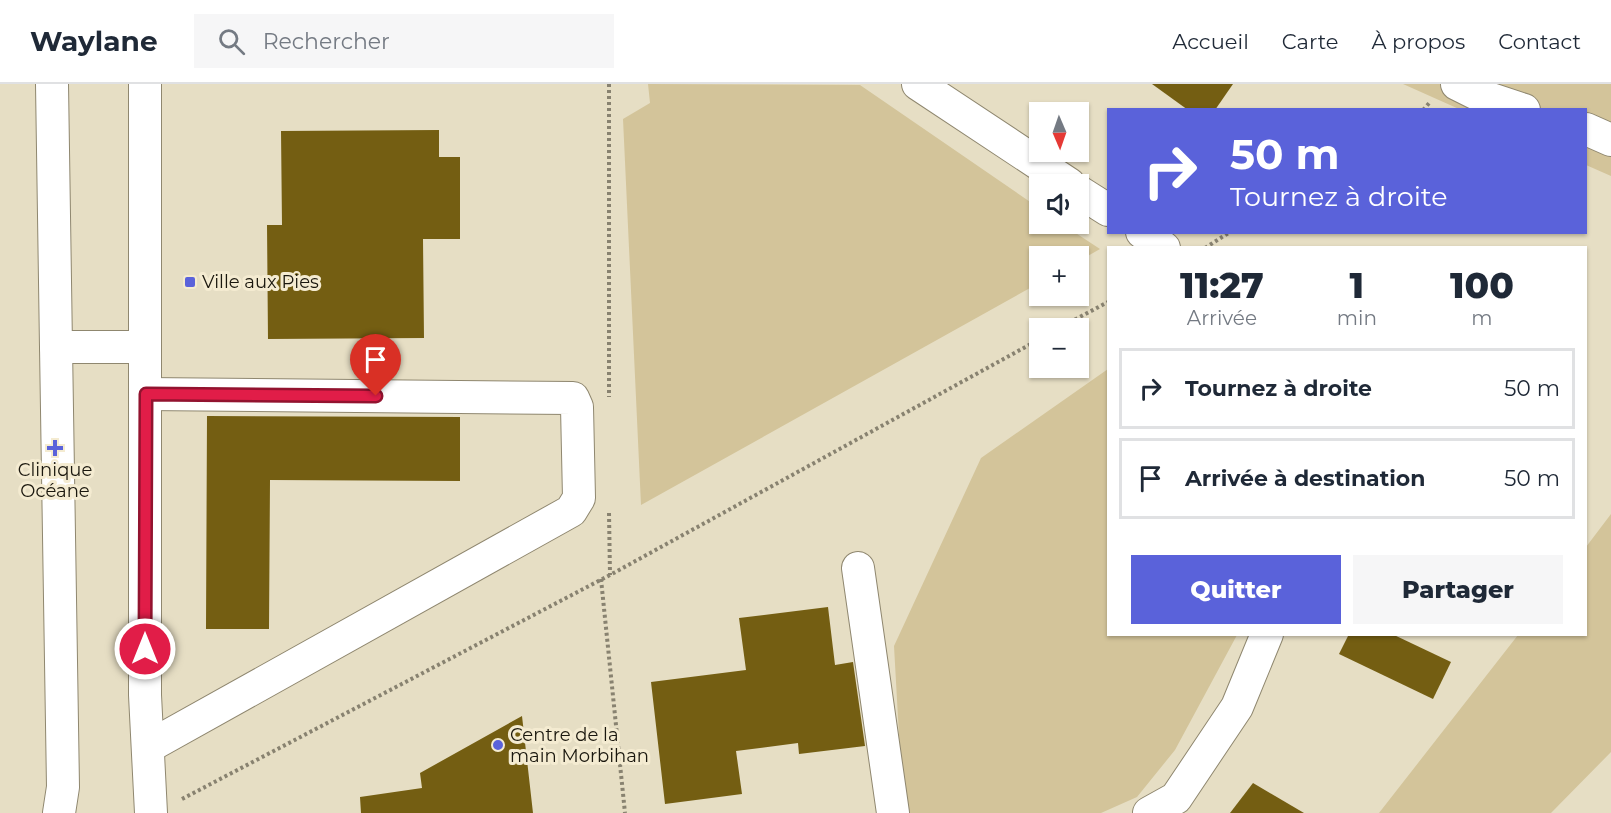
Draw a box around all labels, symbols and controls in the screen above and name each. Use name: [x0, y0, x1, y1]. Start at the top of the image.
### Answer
search box: [194, 14, 614, 68]
text: Waylane: [30, 24, 158, 58]
icon: search: [215, 25, 248, 58]
text: Rechercher: [263, 28, 390, 55]
text: Accueil: [1172, 29, 1249, 54]
text: Carte: [1282, 29, 1338, 54]
text: À propos: [1371, 29, 1465, 54]
text: Contact: [1498, 29, 1581, 54]
north arrow: [1029, 102, 1089, 162]
map controls: [1029, 102, 1089, 378]
text: 50 m: [1230, 128, 1339, 180]
icon: right: [1131, 132, 1209, 210]
button: sound: [1029, 174, 1089, 234]
text: Tournez à droite: [1230, 180, 1448, 213]
button: +: [1029, 246, 1089, 306]
text: 11:27: [1180, 263, 1264, 307]
text: 1: [1350, 263, 1364, 307]
text: 100: [1450, 263, 1514, 307]
place label: Ville aux Pies: [202, 271, 319, 293]
marker: Ville aux Pies: [183, 275, 197, 289]
text: Arrivée: [1187, 306, 1257, 330]
text: min: [1337, 306, 1377, 330]
text: m: [1471, 306, 1493, 330]
button: −: [1029, 318, 1089, 378]
pin: [350, 334, 401, 396]
icon: arrive: [359, 343, 392, 376]
icon: right: [1134, 372, 1167, 405]
text: Tournez à droite: [1185, 375, 1372, 402]
text: 50 m: [1504, 375, 1560, 402]
marker: Clinique Océane: [46, 439, 64, 457]
place label: Clinique Océane: [18, 459, 92, 502]
icon: arrive: [1134, 462, 1167, 495]
text: Arrivée à destination: [1185, 465, 1425, 492]
text: 50 m: [1504, 465, 1560, 492]
button: Quitter: [1131, 555, 1341, 624]
button: Partager: [1353, 555, 1563, 624]
position arrow: [113, 617, 177, 681]
place label: Centre de la main Morbihan: [510, 724, 649, 767]
marker: Centre de la main Morbihan: [491, 738, 505, 752]

